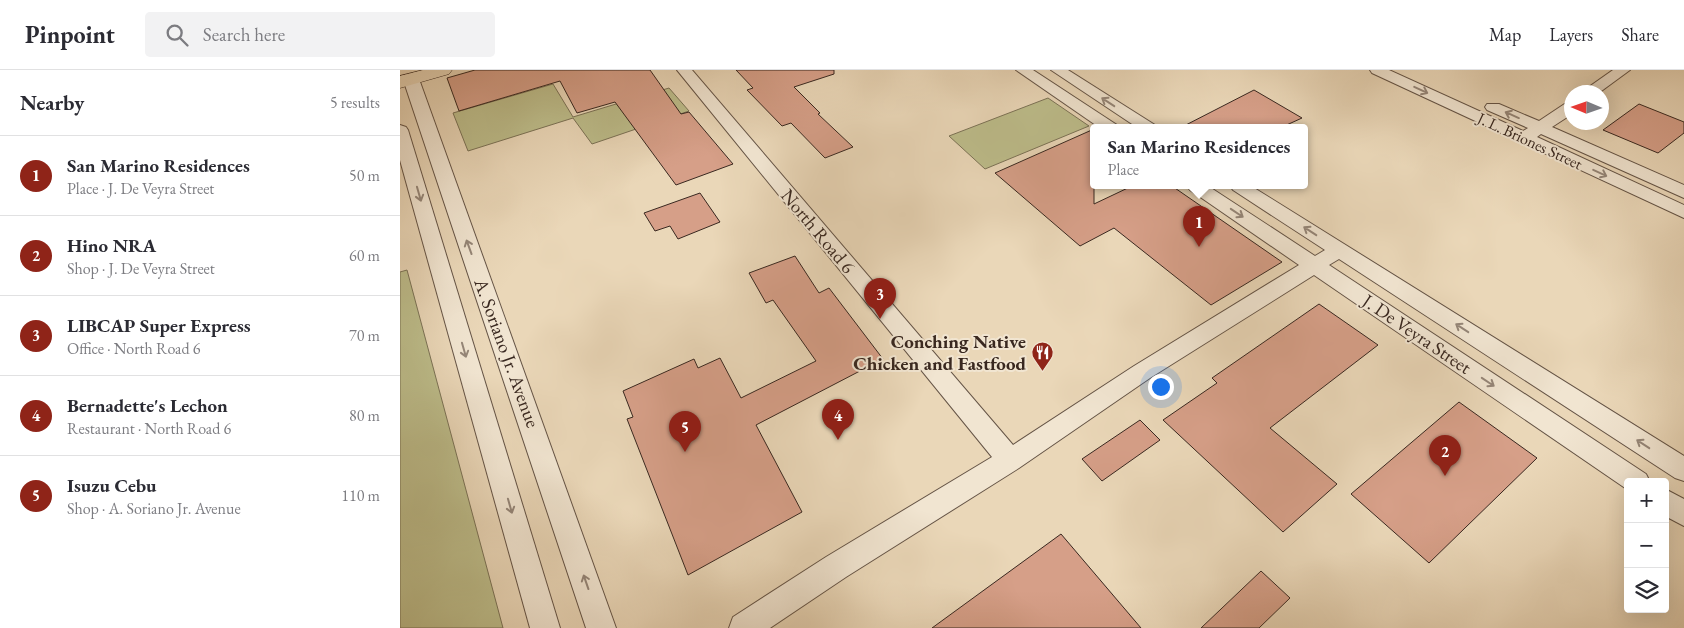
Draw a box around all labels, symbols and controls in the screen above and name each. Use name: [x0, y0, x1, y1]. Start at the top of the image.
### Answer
search box: [145, 12, 495, 57]
text: Pinpoint: [25, 19, 115, 50]
icon: search: [163, 21, 191, 49]
text: Search here: [203, 22, 285, 47]
text: Map: [1489, 23, 1521, 46]
text: Layers: [1549, 23, 1593, 46]
text: Share: [1621, 23, 1659, 46]
north arrow: [1564, 85, 1609, 130]
one-way arrow: [1413, 86, 1428, 96]
text: Nearby: [20, 89, 84, 116]
text: 5 results: [330, 92, 380, 113]
one-way arrow: [1102, 97, 1116, 107]
street label: J. L. Briones Street: [1472, 107, 1586, 174]
one-way arrow: [1505, 110, 1520, 120]
popup: [1090, 124, 1308, 189]
text: San Marino Residences: [1108, 134, 1290, 159]
text: San Marino Residences: [67, 153, 250, 178]
text: Place: [1108, 159, 1139, 180]
text: 1: [32, 165, 40, 186]
text: 50 m: [349, 165, 380, 186]
one-way arrow: [1592, 169, 1607, 179]
text: Place · J. De Veyra Street: [67, 178, 214, 199]
street label: North Road 6: [775, 183, 861, 279]
one-way arrow: [414, 185, 424, 201]
pin: 1: [1183, 206, 1215, 247]
one-way arrow: [1230, 208, 1244, 218]
one-way arrow: [1304, 226, 1318, 236]
text: Hino NRA: [67, 233, 156, 258]
one-way arrow: [464, 239, 473, 255]
text: 2: [32, 245, 40, 266]
text: 60 m: [349, 245, 380, 266]
text: Shop · J. De Veyra Street: [67, 258, 215, 279]
street label: A. Soriano Jr. Avenue: [468, 274, 546, 431]
pin: 3: [864, 278, 896, 319]
street label: J. De Veyra Street: [1356, 287, 1476, 380]
text: LIBCAP Super Express: [67, 313, 251, 338]
one-way arrow: [1455, 323, 1469, 333]
text: 3: [32, 325, 40, 346]
text: 70 m: [349, 325, 380, 346]
place label: Conching Native Chicken and Fastfood: [853, 329, 1026, 376]
text: Office · North Road 6: [67, 338, 200, 359]
restaurant icon: Conching Native Chicken and Fastfood: [1030, 340, 1054, 371]
one-way arrow: [460, 341, 470, 357]
your location: [1148, 374, 1174, 400]
one-way arrow: [1481, 377, 1495, 387]
text: Bernadette's Lechon: [67, 393, 228, 418]
pin: 4: [822, 399, 854, 440]
text: 4: [32, 405, 40, 426]
text: 80 m: [349, 405, 380, 426]
pin: 5: [669, 411, 701, 452]
text: Restaurant · North Road 6: [67, 418, 231, 439]
pin: 2: [1429, 435, 1461, 476]
one-way arrow: [1636, 438, 1650, 449]
text: Isuzu Cebu: [67, 473, 156, 498]
map controls: [1624, 478, 1669, 613]
button: +: [1624, 478, 1669, 523]
text: 5: [32, 485, 40, 506]
text: 110 m: [341, 485, 380, 506]
one-way arrow: [505, 497, 515, 513]
text: Shop · A. Soriano Jr. Avenue: [67, 498, 241, 519]
button: −: [1624, 523, 1669, 568]
button: layers: [1624, 568, 1669, 613]
one-way arrow: [581, 575, 590, 590]

